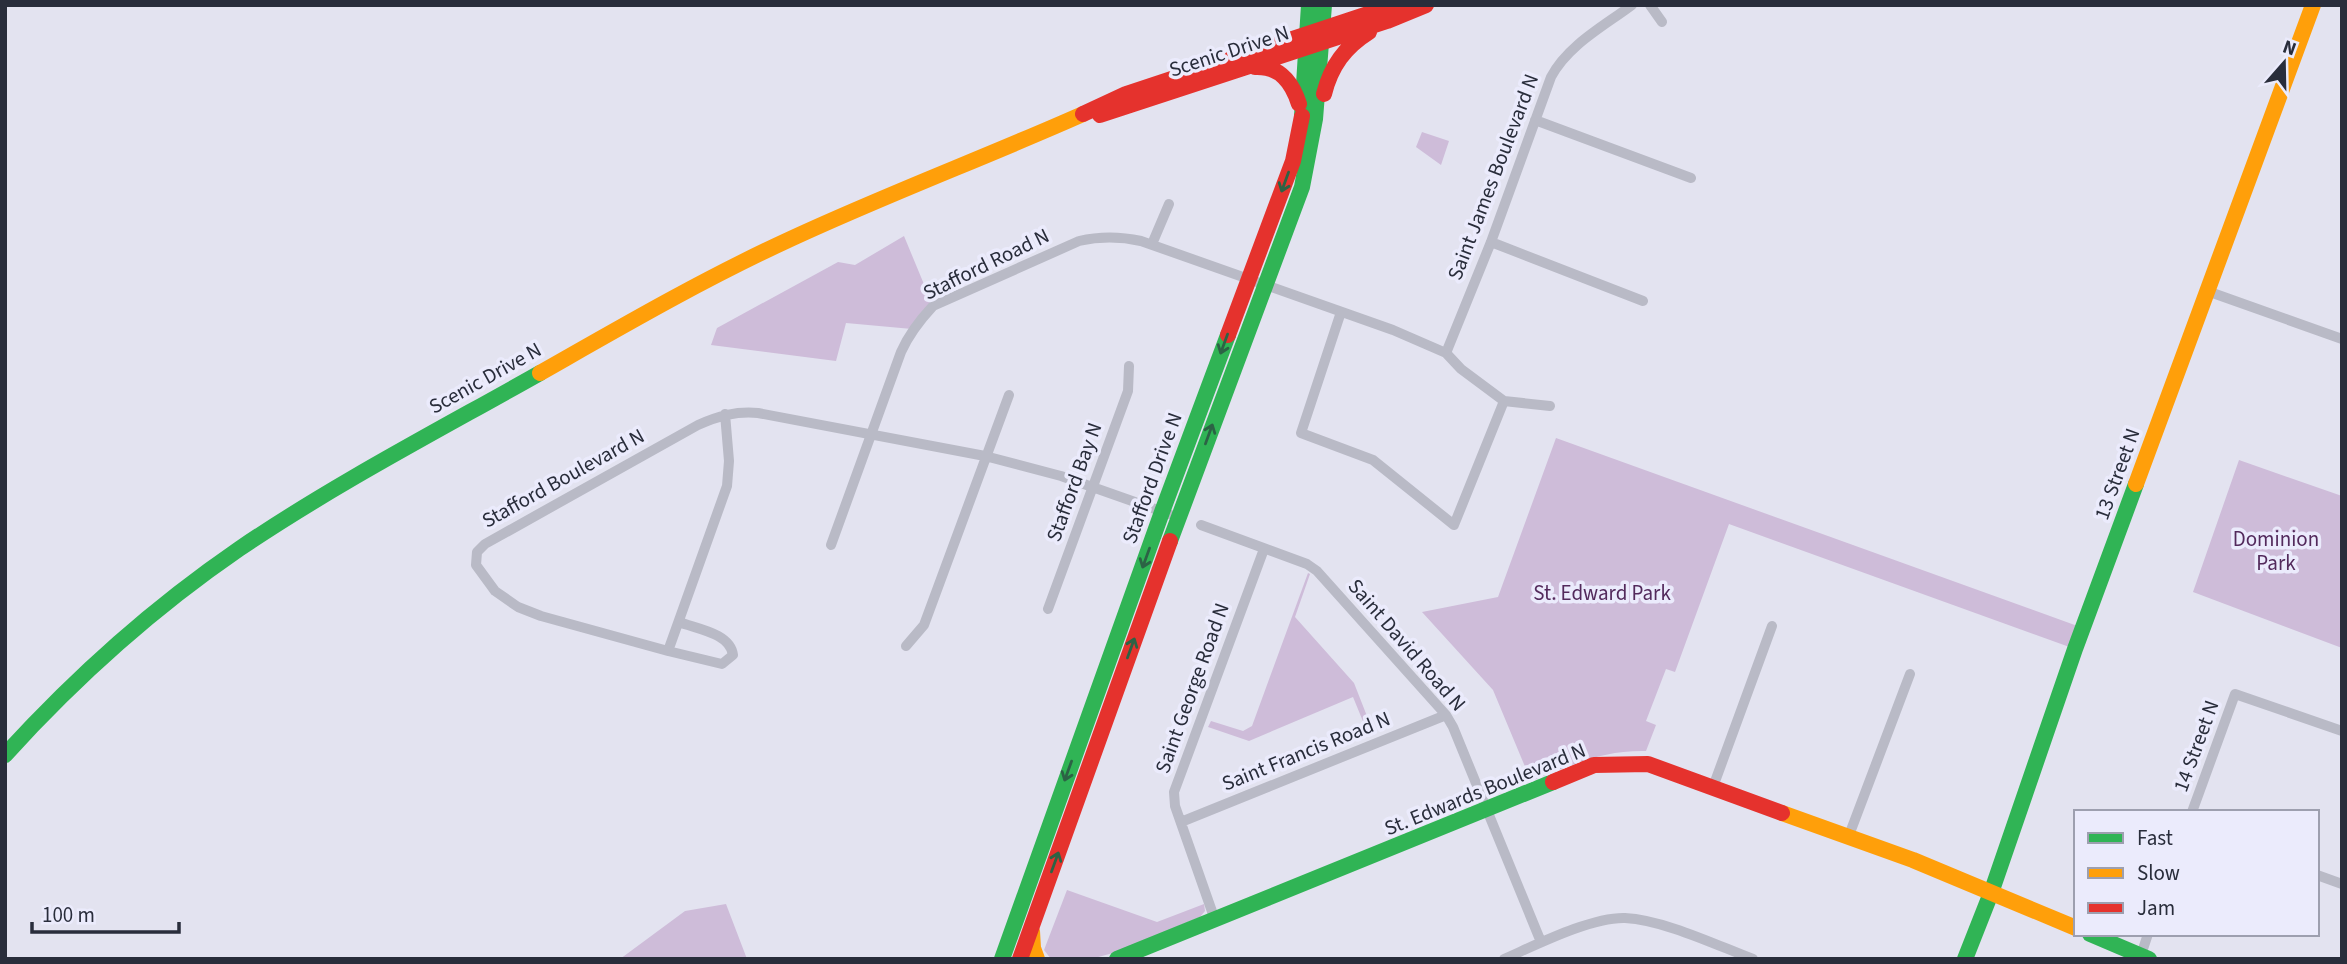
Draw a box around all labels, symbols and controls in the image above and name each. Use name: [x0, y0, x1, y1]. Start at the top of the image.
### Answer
street label: Scenic Drive N: [1165, 17, 1293, 85]
north arrow: [2249, 28, 2319, 98]
text: N: [2279, 34, 2300, 63]
street label: Saint James Boulevard N: [1440, 70, 1546, 284]
one-way arrow: [1278, 171, 1291, 193]
street label: Stafford Road N: [918, 220, 1054, 308]
one-way arrow: [1217, 332, 1229, 354]
street label: Scenic Drive N: [423, 335, 547, 421]
street label: Stafford Drive N: [1114, 408, 1190, 548]
street label: Stafford Bay N: [1039, 418, 1109, 546]
street label: Stafford Boulevard N: [476, 421, 650, 535]
one-way arrow: [1203, 423, 1216, 445]
street label: 13 Street N: [2087, 424, 2147, 524]
park label: Dominion Park: [2233, 524, 2319, 578]
one-way arrow: [1139, 546, 1151, 568]
street label: Saint David Road N: [1341, 572, 1473, 718]
park label: St. Edward Park: [1533, 578, 1671, 608]
street label: Saint George Road N: [1147, 599, 1237, 777]
one-way arrow: [1126, 637, 1138, 659]
street label: 14 Street N: [2166, 696, 2226, 796]
street label: Saint Francis Road N: [1217, 704, 1395, 798]
street label: St. Edwards Boulevard N: [1380, 735, 1590, 843]
one-way arrow: [1061, 760, 1073, 782]
legend: [2074, 810, 2319, 936]
text: Fast: [2137, 823, 2173, 853]
one-way arrow: [1050, 852, 1062, 874]
text: Slow: [2137, 858, 2180, 888]
scale bar: [32, 890, 178, 934]
text: Jam: [2137, 893, 2175, 923]
text: 100 m: [42, 900, 95, 930]

